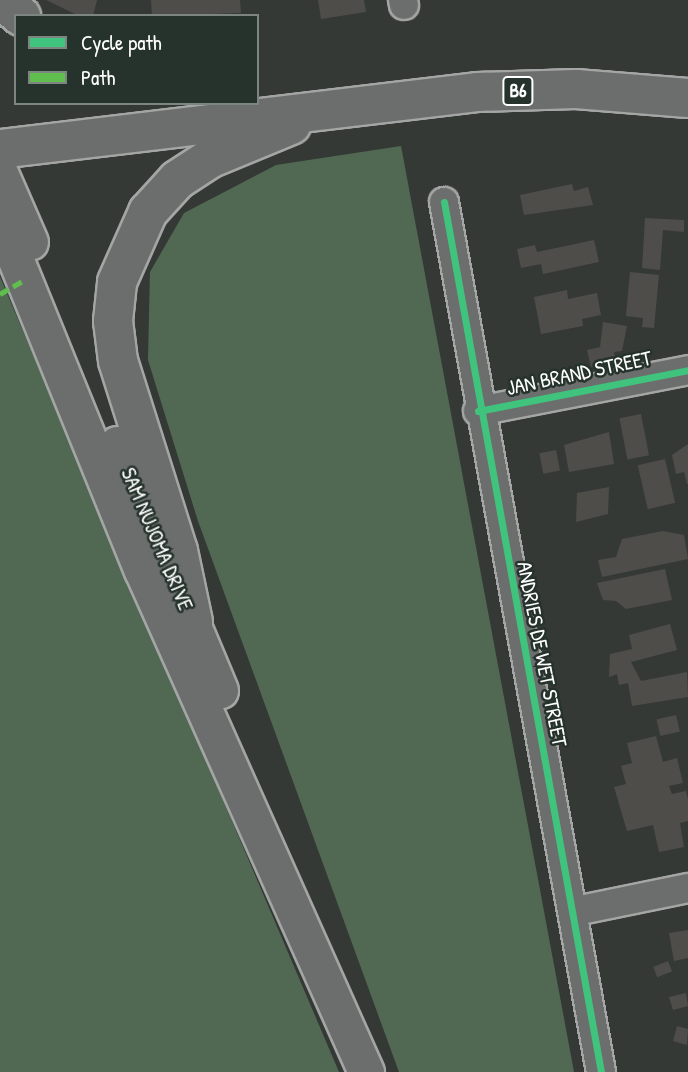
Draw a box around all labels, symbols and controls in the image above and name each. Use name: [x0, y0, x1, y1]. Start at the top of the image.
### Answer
legend: [14, 14, 259, 105]
text: Cycle path: [81, 28, 162, 57]
text: Path: [81, 63, 115, 92]
road number: B6: [502, 76, 534, 106]
street label: JAN BRAND STREET: [504, 345, 654, 401]
street label: SAM NUJOMA DRIVE: [116, 464, 198, 614]
street label: ANDRIES DE WET STREET: [512, 559, 572, 749]

